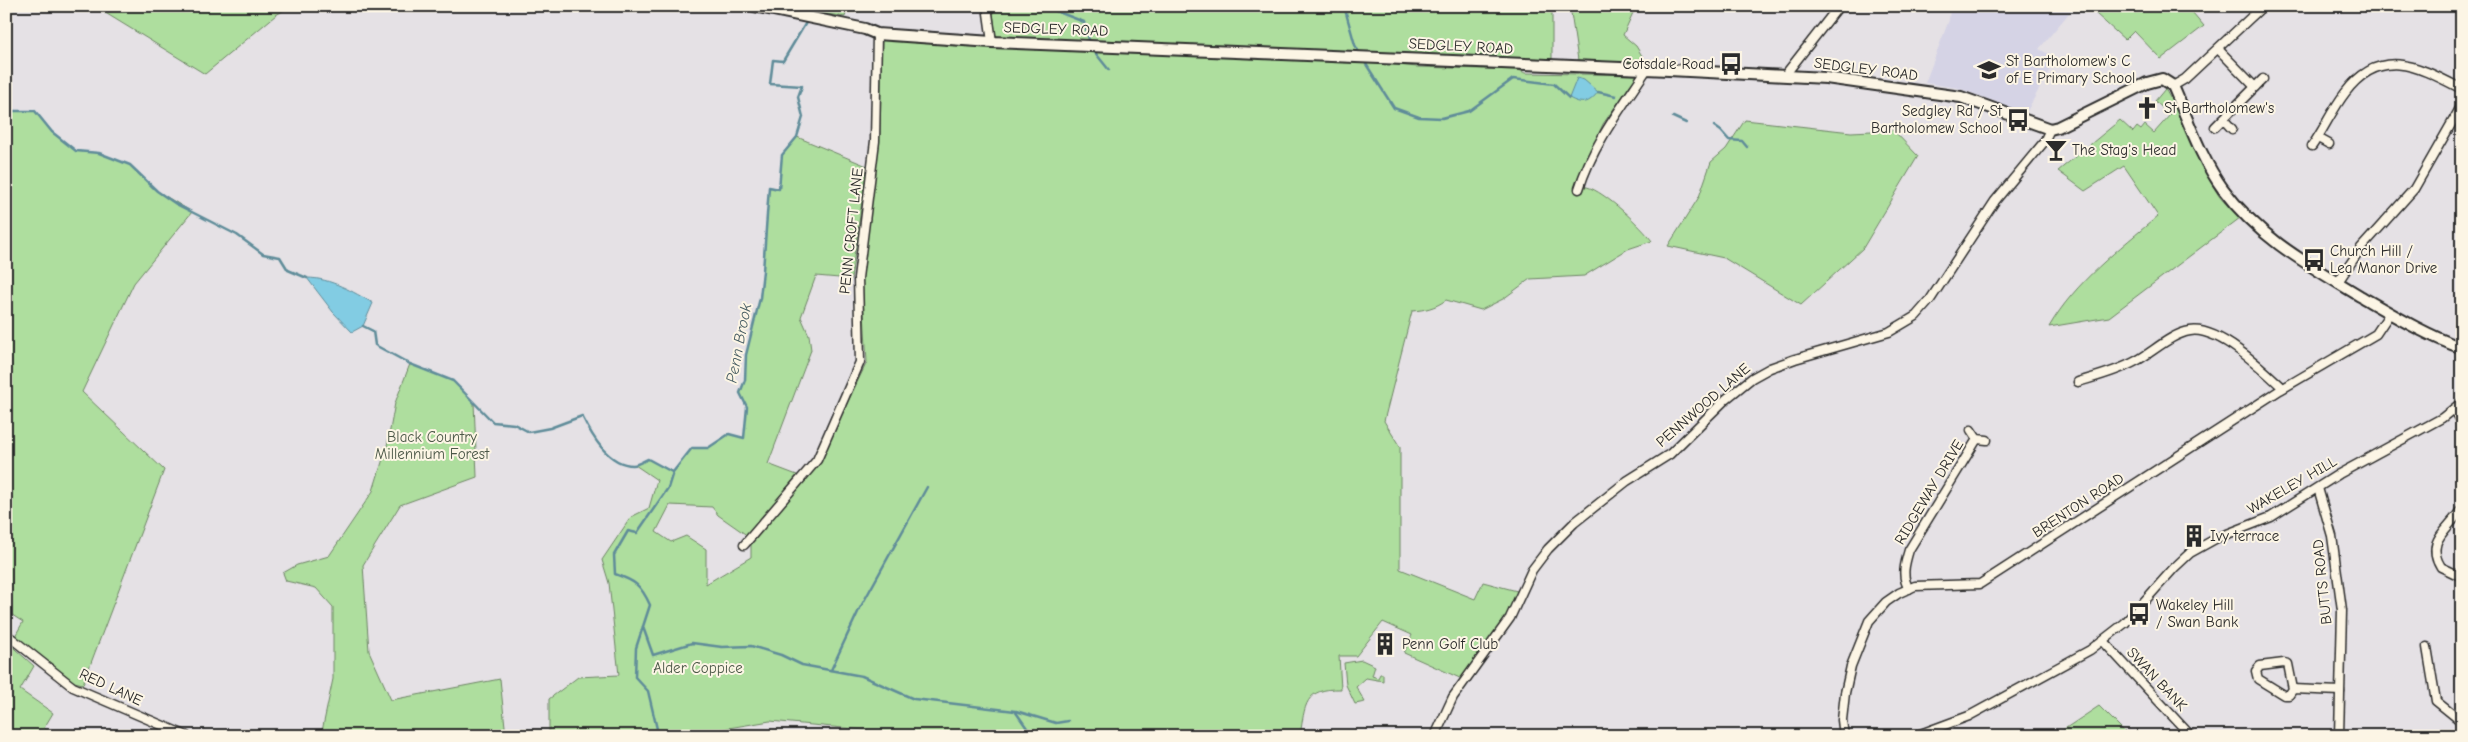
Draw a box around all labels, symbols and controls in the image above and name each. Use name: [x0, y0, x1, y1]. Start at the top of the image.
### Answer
street label: SEDGLEY ROAD: [1003, 18, 1109, 40]
street label: SEDGLEY ROAD: [1408, 34, 1514, 58]
bus stop icon: Cotsdale Road: [1718, 51, 1744, 77]
place label: St Bartholomew's C of E Primary School: [2006, 52, 2135, 87]
street label: SEDGLEY ROAD: [1813, 54, 1919, 84]
place label: Cotsdale Road: [1623, 55, 1714, 73]
school or university icon: St Bartholomew's C of E Primary School: [1976, 57, 2002, 83]
church icon: St Bartholomew's: [2134, 95, 2160, 121]
place label: St Bartholomew's: [2164, 99, 2274, 117]
place label: Sedgley Rd / St Bartholomew School: [1871, 102, 2003, 137]
bus stop icon: Sedgley Rd / St Bartholomew School: [2005, 107, 2031, 133]
bar icon: The Stag's Head: [2043, 137, 2069, 163]
place label: The Stag's Head: [2072, 141, 2176, 159]
street label: PENN CROFT LANE: [835, 167, 867, 295]
place label: Church Hill / Lea Manor Drive: [2330, 242, 2438, 277]
bus stop icon: Church Hill / Lea Manor Drive: [2301, 247, 2327, 273]
water label: Penn Brook: [722, 302, 756, 384]
street label: PENNWOOD LANE: [1652, 359, 1754, 451]
park label: Black Country Millennium Forest: [375, 428, 490, 463]
street label: RIDGEWAY DRIVE: [1891, 436, 1967, 548]
street label: WAKELEY HILL: [2244, 452, 2340, 518]
street label: BRENTON ROAD: [2029, 469, 2127, 541]
building icon: Ivy terrace: [2181, 523, 2207, 549]
place label: Ivy terrace: [2210, 527, 2280, 545]
street label: BUTTS ROAD: [2309, 538, 2335, 626]
place label: Wakeley Hill / Swan Bank: [2156, 596, 2239, 631]
bus stop icon: Wakeley Hill / Swan Bank: [2126, 601, 2152, 627]
building icon: Penn Golf Club: [1372, 631, 1398, 657]
place label: Penn Golf Club: [1402, 635, 1498, 653]
street label: SWAN BANK: [2123, 643, 2191, 715]
park label: Alder Coppice: [653, 659, 743, 677]
street label: RED LANE: [77, 665, 145, 709]

